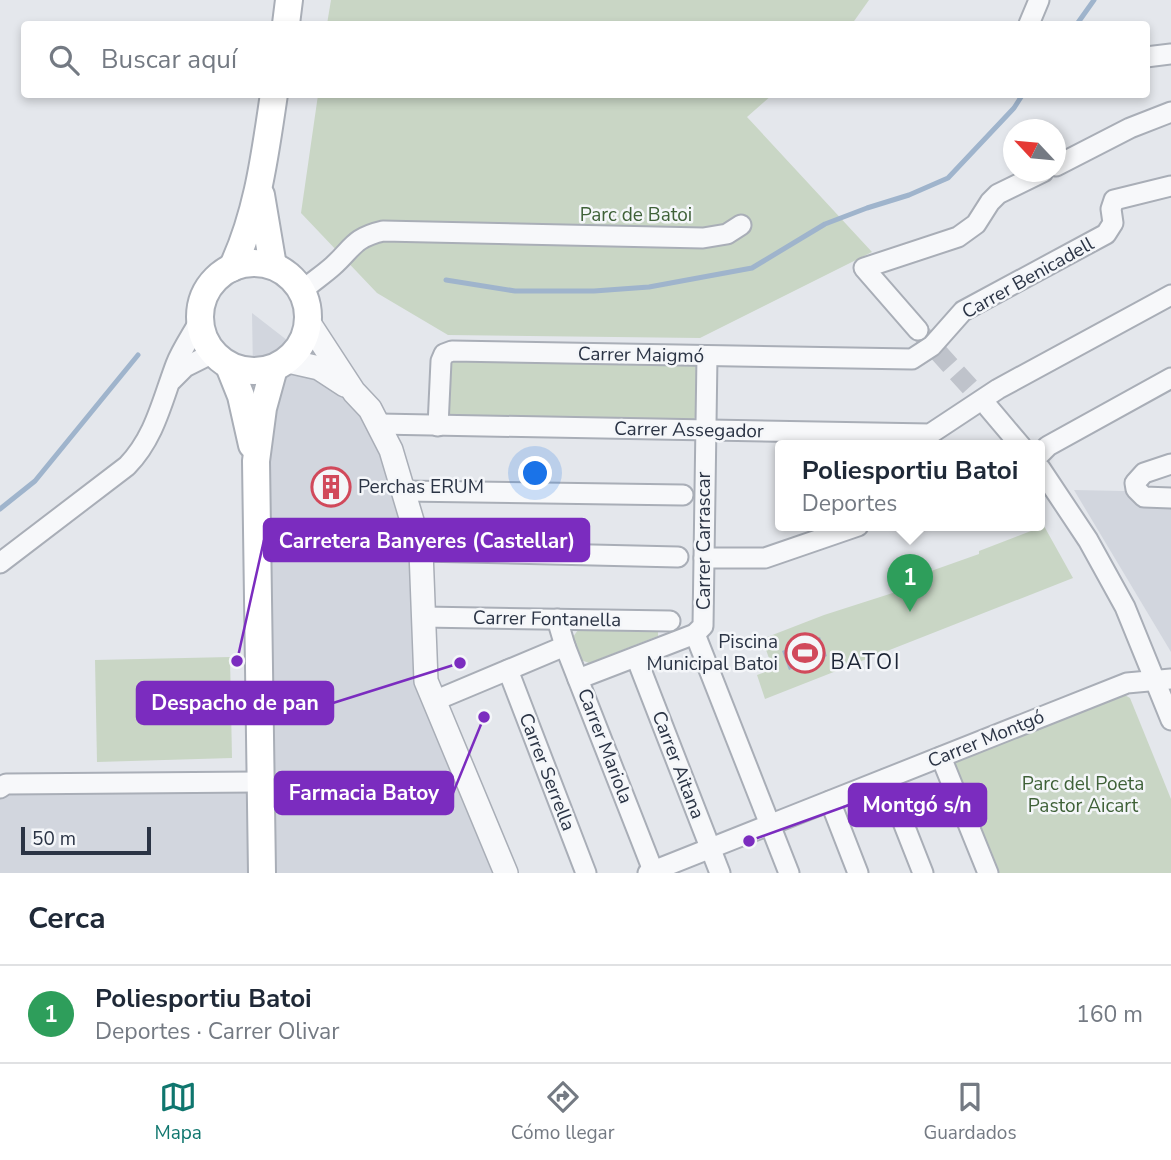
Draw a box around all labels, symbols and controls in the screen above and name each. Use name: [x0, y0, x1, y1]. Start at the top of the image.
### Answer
search box: [21, 21, 1150, 98]
icon: search: [45, 41, 83, 79]
text: Buscar aquí: [101, 42, 237, 77]
north arrow: [1003, 119, 1066, 182]
park label: Parc de Batoi: [580, 202, 692, 228]
street label: Carrer Benicadell: [957, 231, 1099, 325]
street label: Carrer Maigmó: [578, 341, 704, 369]
street label: Carrer Assegador: [614, 416, 764, 444]
popup: [775, 440, 1045, 531]
text: Poliesportiu Batoi: [802, 453, 1018, 488]
your location: [518, 456, 552, 490]
building icon: Perchas ERUM: [310, 466, 352, 508]
street label: Carrer Carrascar: [691, 471, 717, 610]
place label: Perchas ERUM: [358, 474, 484, 500]
text: Deportes: [802, 488, 897, 519]
callout: Carretera Banyeres (Castellar): [264, 519, 589, 561]
text: Carretera Banyeres (Castellar): [279, 527, 575, 555]
pin: 1: [887, 554, 933, 612]
street label: Carrer Fontanella: [473, 605, 621, 633]
place label: Piscina Municipal Batoi: [647, 629, 778, 677]
sports icon: Piscina Municipal Batoi: [784, 632, 826, 674]
district label: BATOI: [831, 648, 901, 676]
callout: Despacho de pan: [137, 682, 333, 724]
street label: Carrer Mariola: [571, 685, 639, 807]
text: Despacho de pan: [151, 689, 319, 717]
street label: Carrer Montgó: [924, 704, 1048, 774]
street label: Carrer Aitana: [645, 707, 711, 823]
street label: Carrer Serrella: [513, 709, 581, 835]
park label: Parc del Poeta Pastor Aicart: [1022, 771, 1144, 819]
callout: Farmacia Batoy: [275, 772, 453, 814]
text: Farmacia Batoy: [289, 779, 440, 807]
callout: Montgó s/n: [849, 784, 986, 826]
text: Montgó s/n: [863, 791, 971, 819]
scale bar: [21, 824, 150, 856]
text: 50 m: [32, 826, 76, 852]
text: Cerca: [28, 898, 106, 939]
text: Poliesportiu Batoi: [95, 981, 312, 1016]
text: 1: [44, 999, 58, 1030]
text: 160 m: [1076, 999, 1143, 1030]
text: Deportes · Carrer Olivar: [95, 1016, 339, 1047]
tab: Mapa: [154, 1078, 202, 1146]
tab: Cómo llegar: [511, 1078, 615, 1146]
tab: Guardados: [923, 1078, 1017, 1146]

